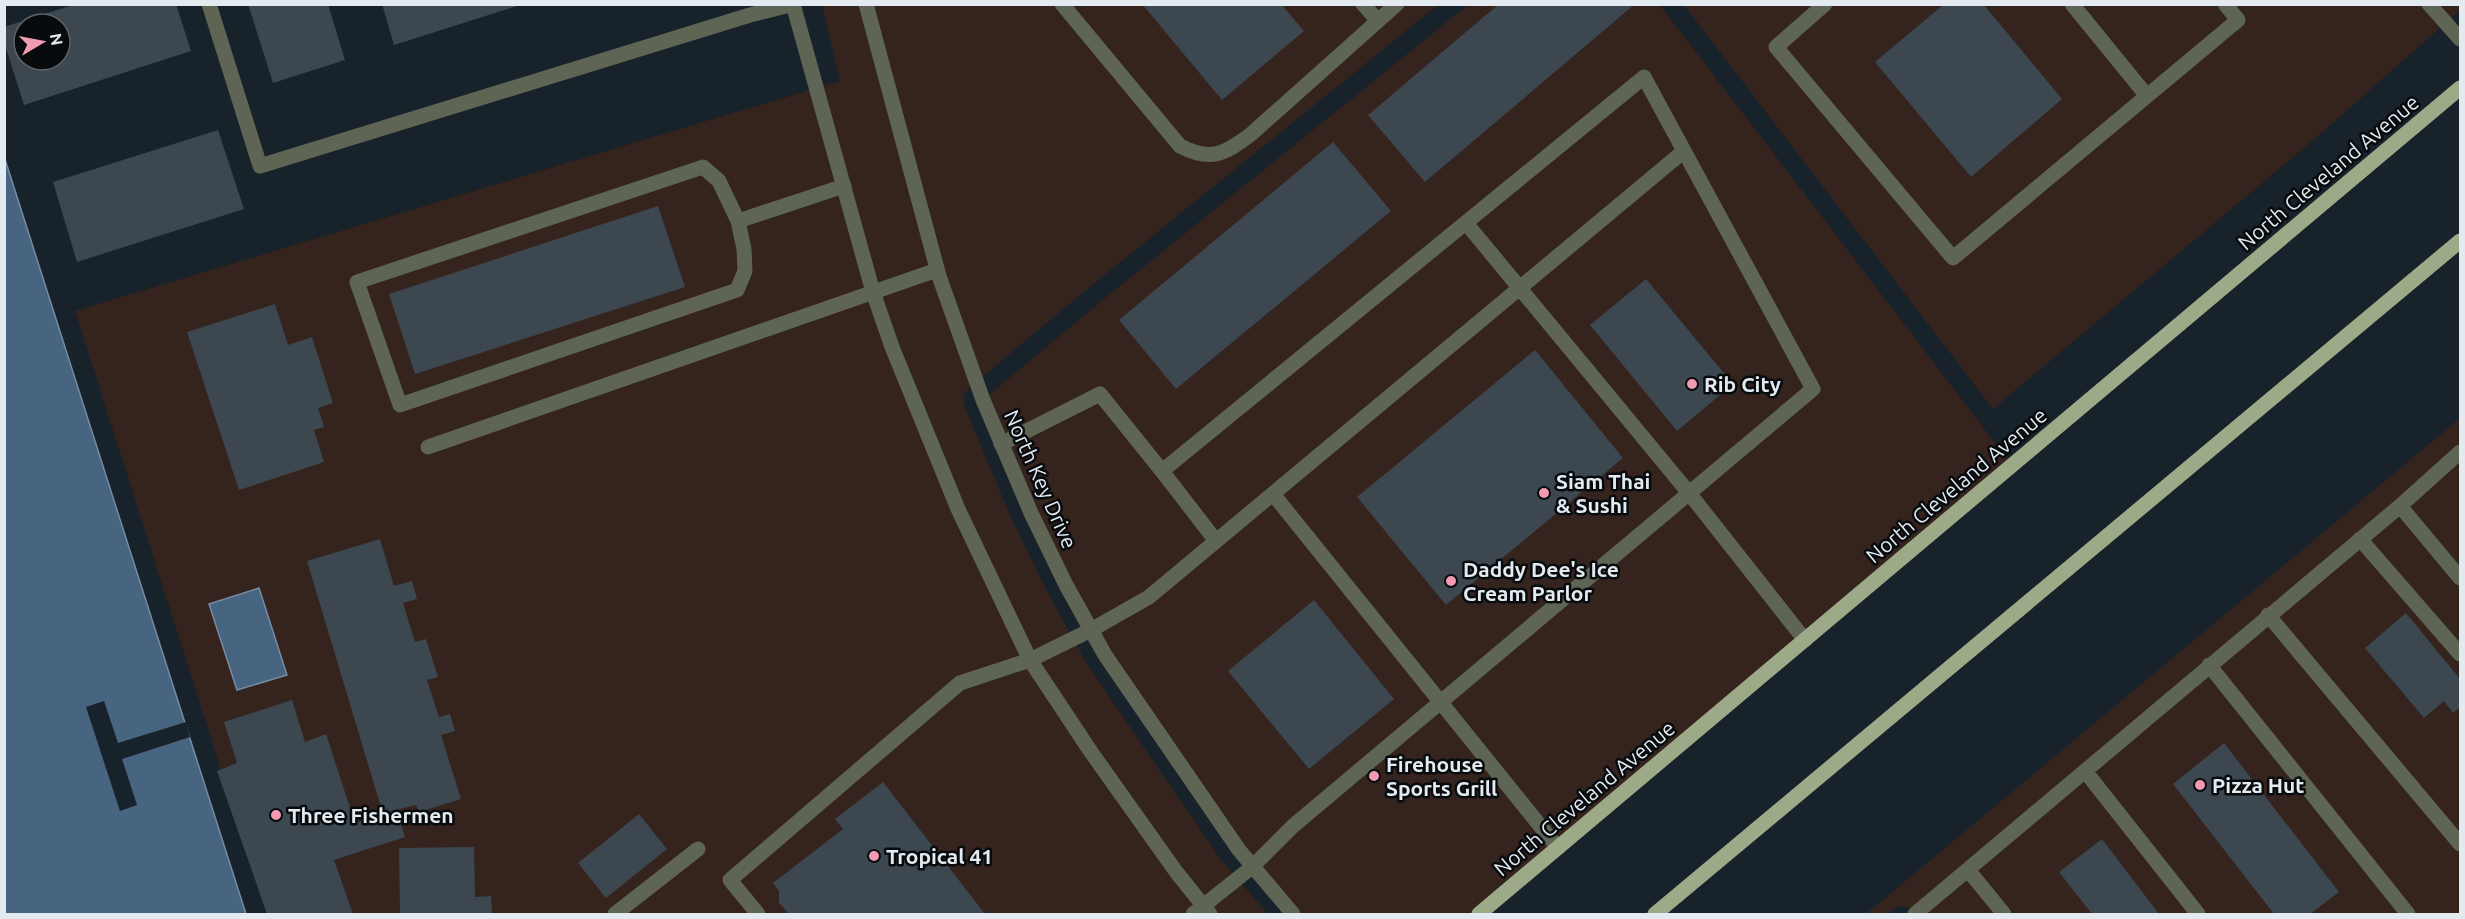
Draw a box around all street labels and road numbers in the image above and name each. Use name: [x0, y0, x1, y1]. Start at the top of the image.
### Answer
street label: North Cleveland Avenue: [2233, 89, 2423, 255]
street label: North Cleveland Avenue: [1861, 402, 2051, 568]
street label: North Key Drive: [1000, 406, 1082, 552]
street label: North Cleveland Avenue: [1489, 715, 1679, 881]

